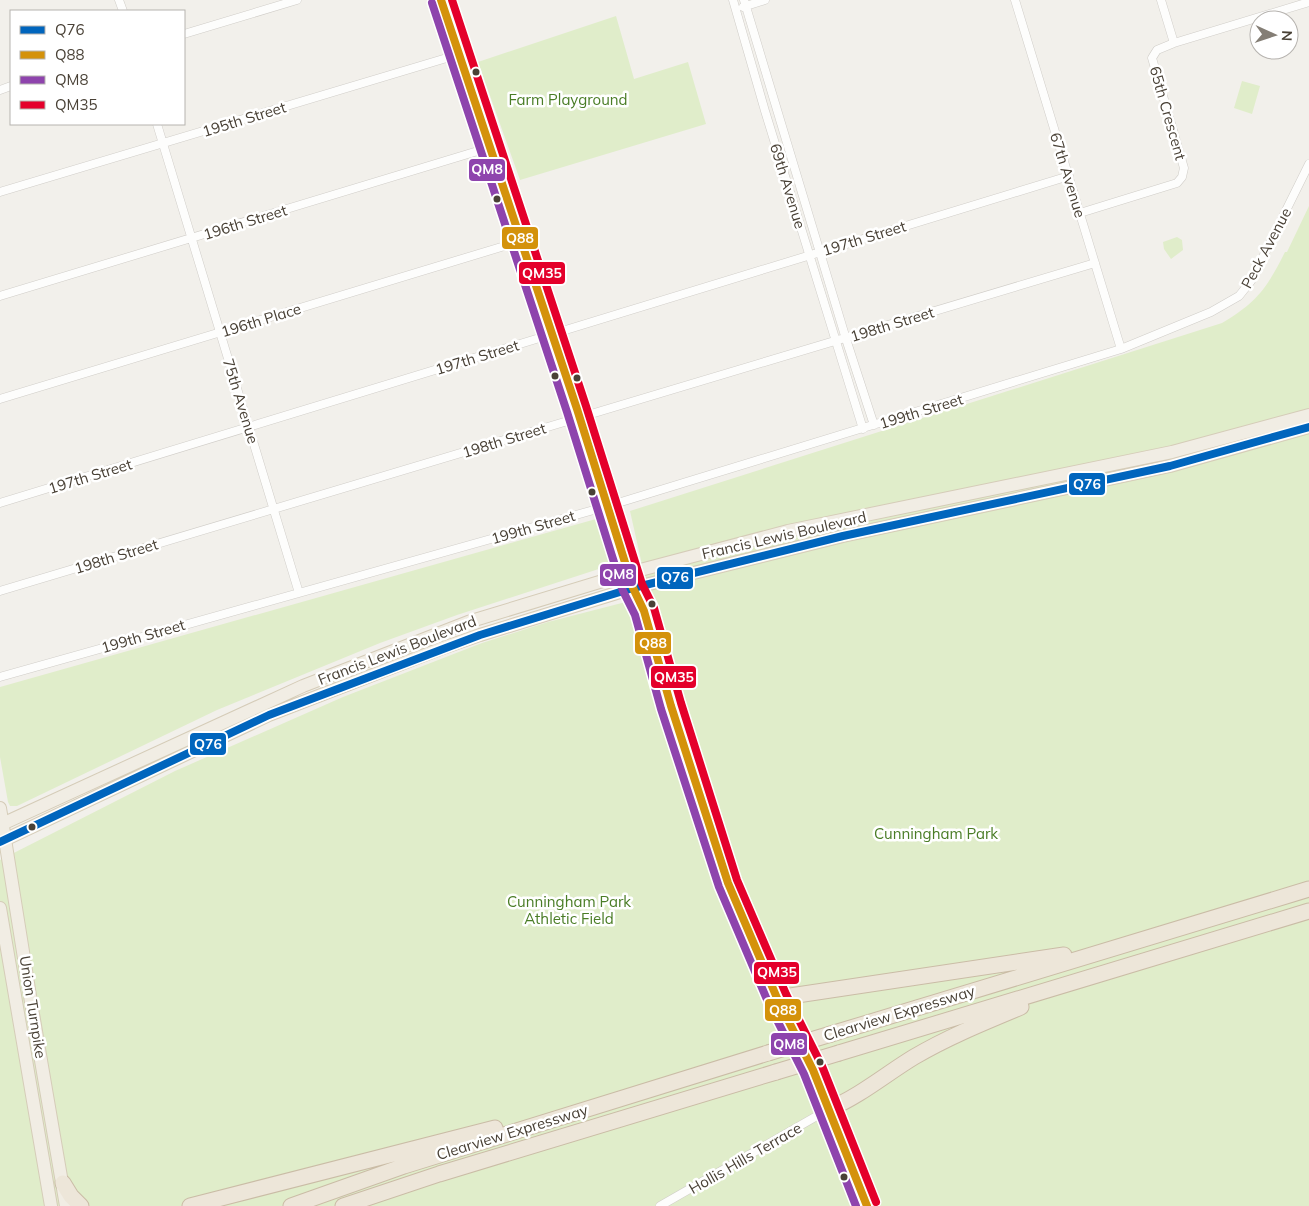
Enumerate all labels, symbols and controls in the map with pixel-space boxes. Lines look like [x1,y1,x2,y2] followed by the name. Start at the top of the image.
[10,10,185,125] legend
[1249,10,1299,60] north arrow
[55,20,85,39] text: Q76
[1278,30,1296,41] text: N
[55,45,85,64] text: Q88
[1146,64,1190,162] street label: 65th Crescent
[471,67,481,77] unlabelled marker
[55,70,88,89] text: QM8
[508,90,628,109] park label: Farm Playground
[55,95,97,114] text: QM35
[200,97,288,141] street label: 195th Street
[1046,130,1090,220] street label: 67th Avenue
[766,141,810,231] street label: 69th Avenue
[468,158,506,182] line badge: QM8
[471,160,503,178] text: QM8
[492,194,502,204] unlabelled marker
[201,200,289,244] street label: 196th Street
[1237,204,1295,292] street label: Peck Avenue
[820,216,908,260] street label: 197th Street
[501,226,539,250] line badge: Q88
[506,229,534,247] text: Q88
[518,261,566,285] line badge: QM35
[522,264,562,282] text: QM35
[219,299,303,341] street label: 196th Place
[848,302,936,346] street label: 198th Street
[433,335,521,379] street label: 197th Street
[219,356,263,446] street label: 75th Avenue
[550,371,560,381] unlabelled marker
[572,373,582,383] unlabelled marker
[877,389,965,433] street label: 199th Street
[460,418,548,462] street label: 198th Street
[46,454,134,498] street label: 197th Street
[1068,472,1106,496] line badge: Q76
[1073,475,1101,493] text: Q76
[587,487,597,497] unlabelled marker
[489,506,577,548] street label: 199th Street
[700,507,868,563] street label: Francis Lewis Boulevard
[72,534,160,578] street label: 198th Street
[599,563,637,587] line badge: QM8
[602,565,634,583] text: QM8
[656,566,694,590] line badge: Q76
[661,568,689,586] text: Q76
[647,599,657,609] unlabelled marker
[315,611,479,689] street label: Francis Lewis Boulevard
[99,615,187,657] street label: 199th Street
[634,631,672,655] line badge: Q88
[639,634,667,652] text: Q88
[650,665,697,689] line badge: QM35
[654,668,694,686] text: QM35
[189,732,227,756] line badge: Q76
[194,735,222,753] text: Q76
[27,822,37,832] unlabelled marker
[874,824,998,843] park label: Cunningham Park
[507,892,631,928] park label: Cunningham Park Athletic Field
[16,954,50,1060] street label: Union Turnpike
[753,961,800,985] line badge: QM35
[757,963,797,981] text: QM35
[821,981,977,1045] street label: Clearview Expressway
[764,998,802,1022] line badge: Q88
[769,1001,797,1019] text: Q88
[770,1032,808,1056] line badge: QM8
[773,1035,805,1053] text: QM8
[815,1057,825,1067] unlabelled marker
[434,1100,590,1164] street label: Clearview Expressway
[685,1118,805,1198] street label: Hollis Hills Terrace
[839,1172,849,1182] unlabelled marker

